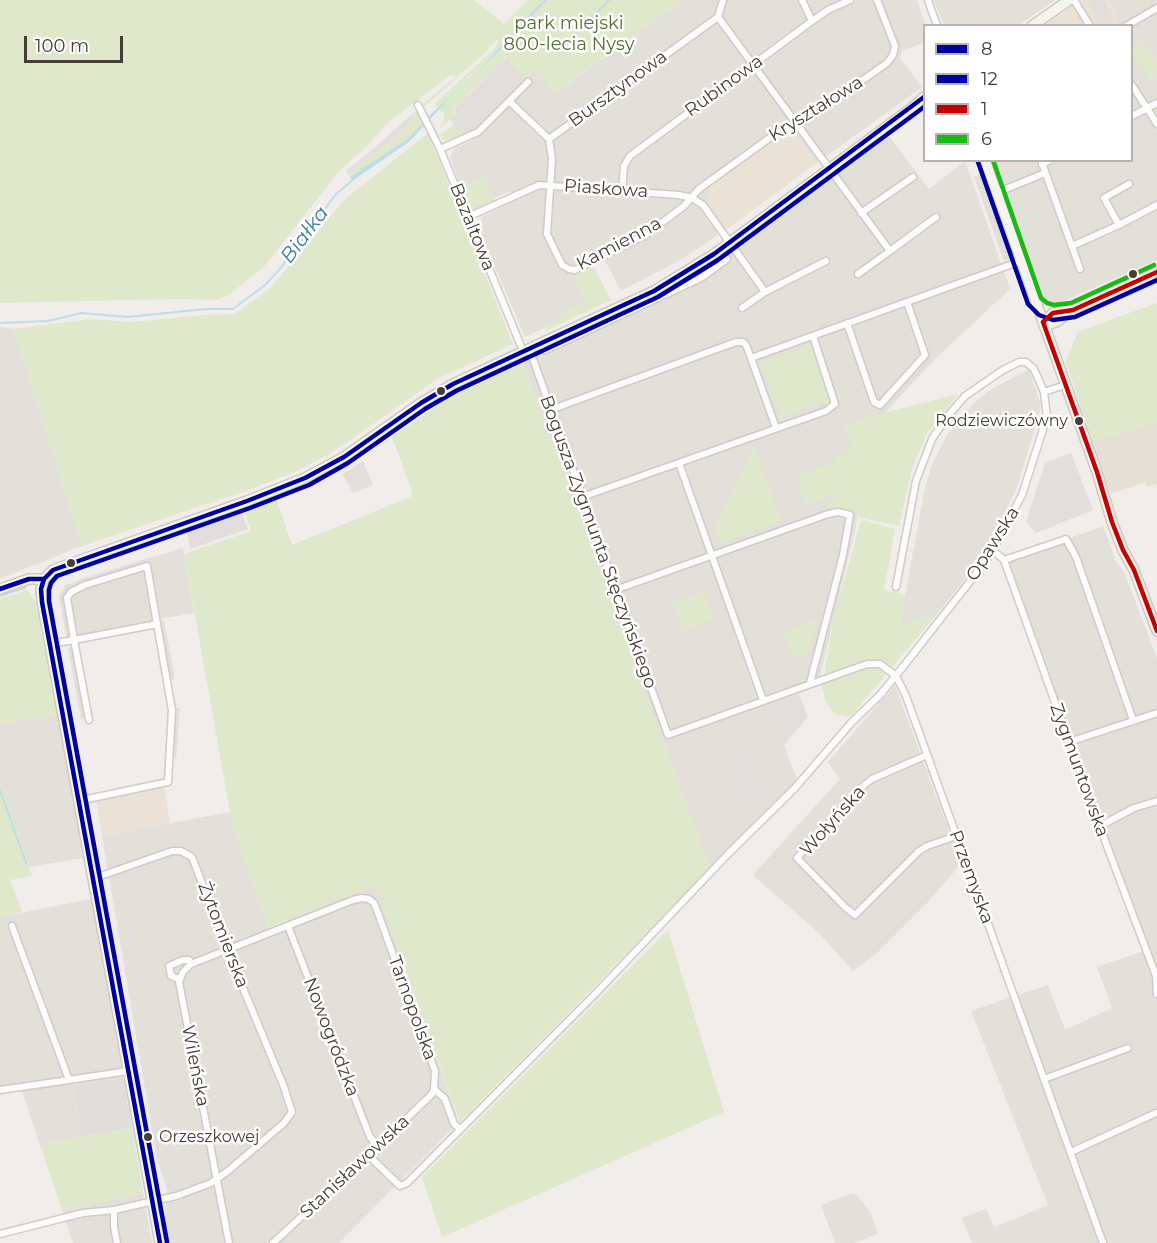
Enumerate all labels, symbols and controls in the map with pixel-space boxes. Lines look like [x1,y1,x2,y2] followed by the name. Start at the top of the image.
[503,13,635,56] park label: park miejski 800-lecia Nysy
[27,24,126,62] scale bar
[923,24,1133,162] legend
[35,35,89,57] text: 100 m
[981,38,992,60] text: 8
[565,46,671,132] street label: Bursztynowa
[681,50,767,122] street label: Rubinowa
[981,68,998,90] text: 12
[765,71,867,147] street label: Kryształowa
[981,98,988,120] text: 1
[981,128,992,150] text: 6
[563,175,649,203] street label: Piaskowa
[445,180,499,274] street label: Bazaltowa
[276,202,334,268] water label: Białka
[573,213,665,275] street label: Kamienna
[1127,268,1139,280] unlabelled marker
[435,385,447,397] unlabelled marker
[535,392,661,692] street label: Bogusza Zygmunta Stęczyńskiego
[935,411,1068,431] place label: Rodziewiczówny
[1073,415,1085,427] marker: Rodziewiczówny
[962,503,1024,585] street label: Opawska
[65,557,77,569] unlabelled marker
[1045,700,1113,840] street label: Zygmuntowska
[796,781,870,861] street label: Wołyńska
[944,827,998,927] street label: Przemyska
[193,879,253,991] street label: Żytomierska
[383,953,441,1063] street label: Tarnopolska
[298,974,364,1100] street label: Nowogródzka
[177,1023,213,1109] street label: Wileńska
[296,1111,414,1223] street label: Stanisławowska
[159,1127,259,1147] place label: Orzeszkowej
[142,1131,154,1143] marker: Orzeszkowej

